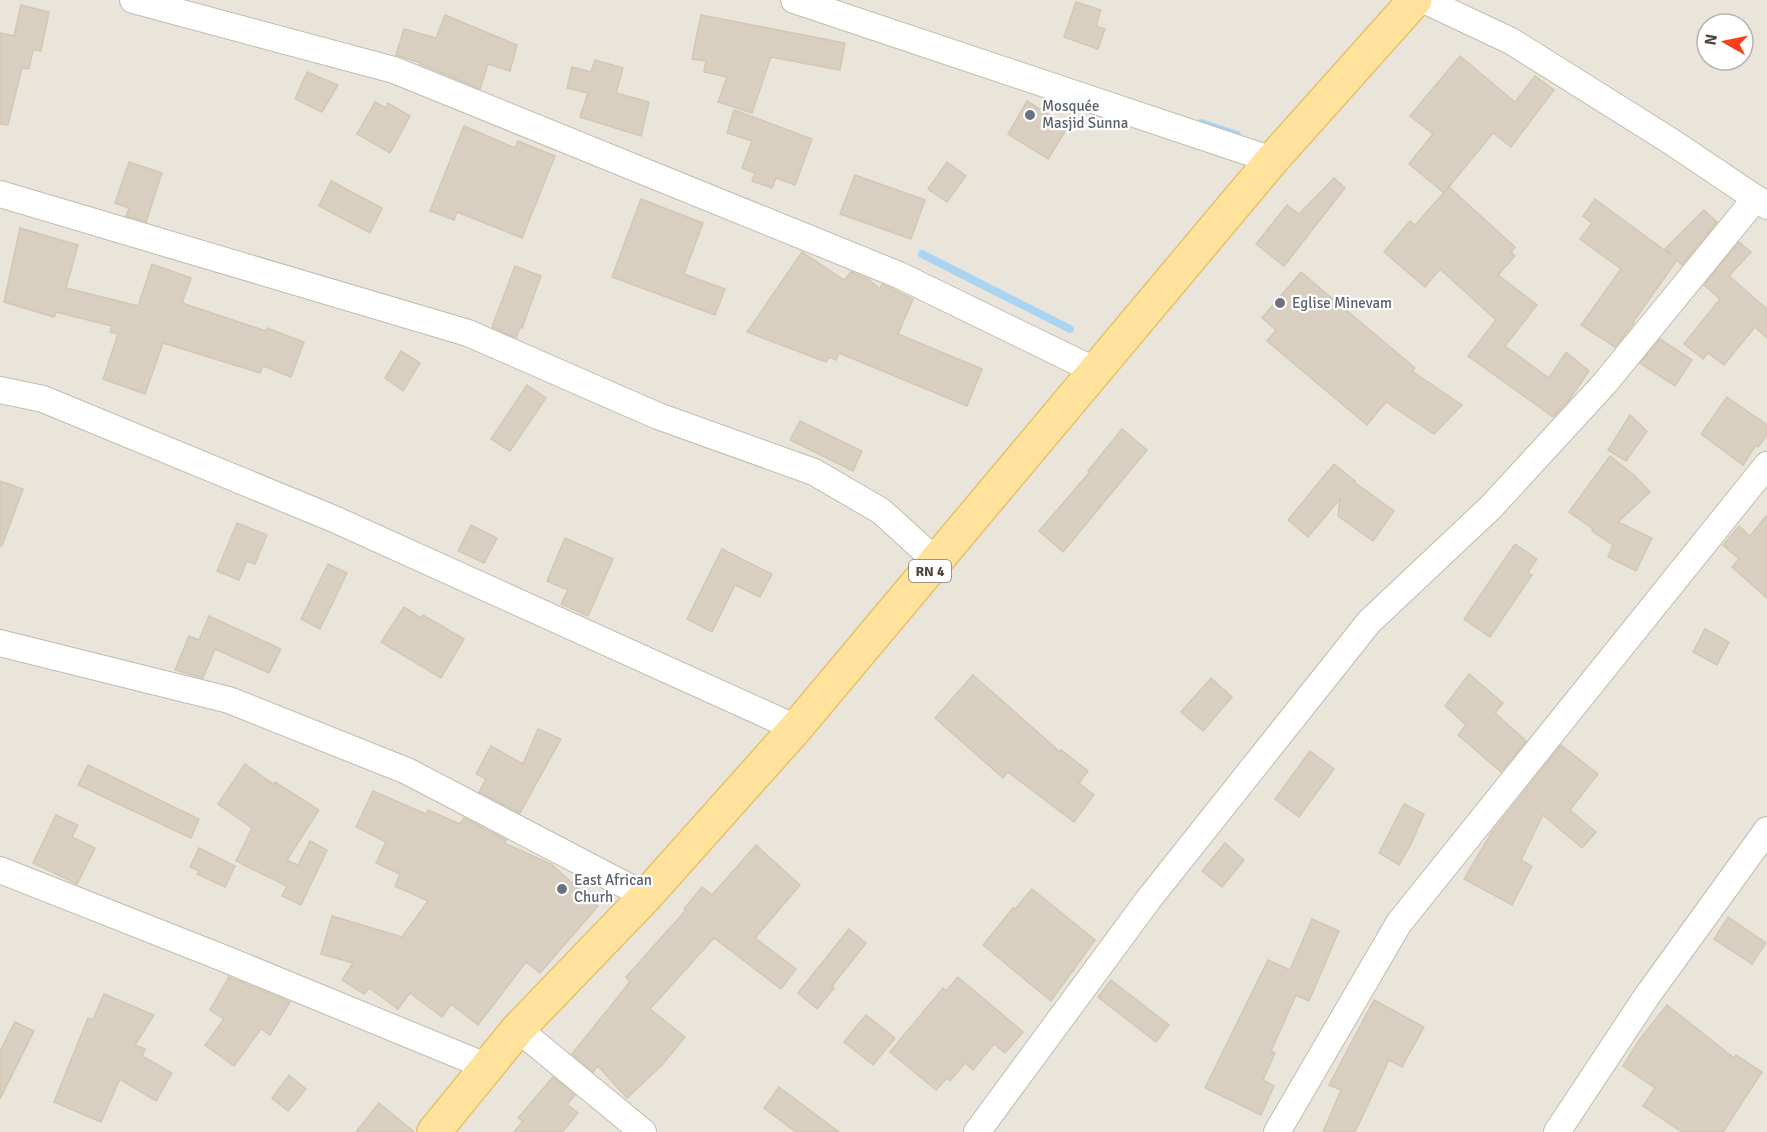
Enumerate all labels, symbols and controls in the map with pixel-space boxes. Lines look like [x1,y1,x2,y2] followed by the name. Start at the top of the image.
[1695,12,1755,72] north arrow
[1700,33,1722,47] text: N
[1042,97,1128,132] place label: Mosquée Masjid Sunna
[1023,108,1037,122] marker: Mosquée Masjid Sunna
[1292,294,1392,312] place label: Eglise Minevam
[1273,296,1287,310] marker: Eglise Minevam
[909,560,951,582] road number: RN 4
[574,871,652,906] place label: East African Churh
[555,882,569,896] marker: East African Churh

